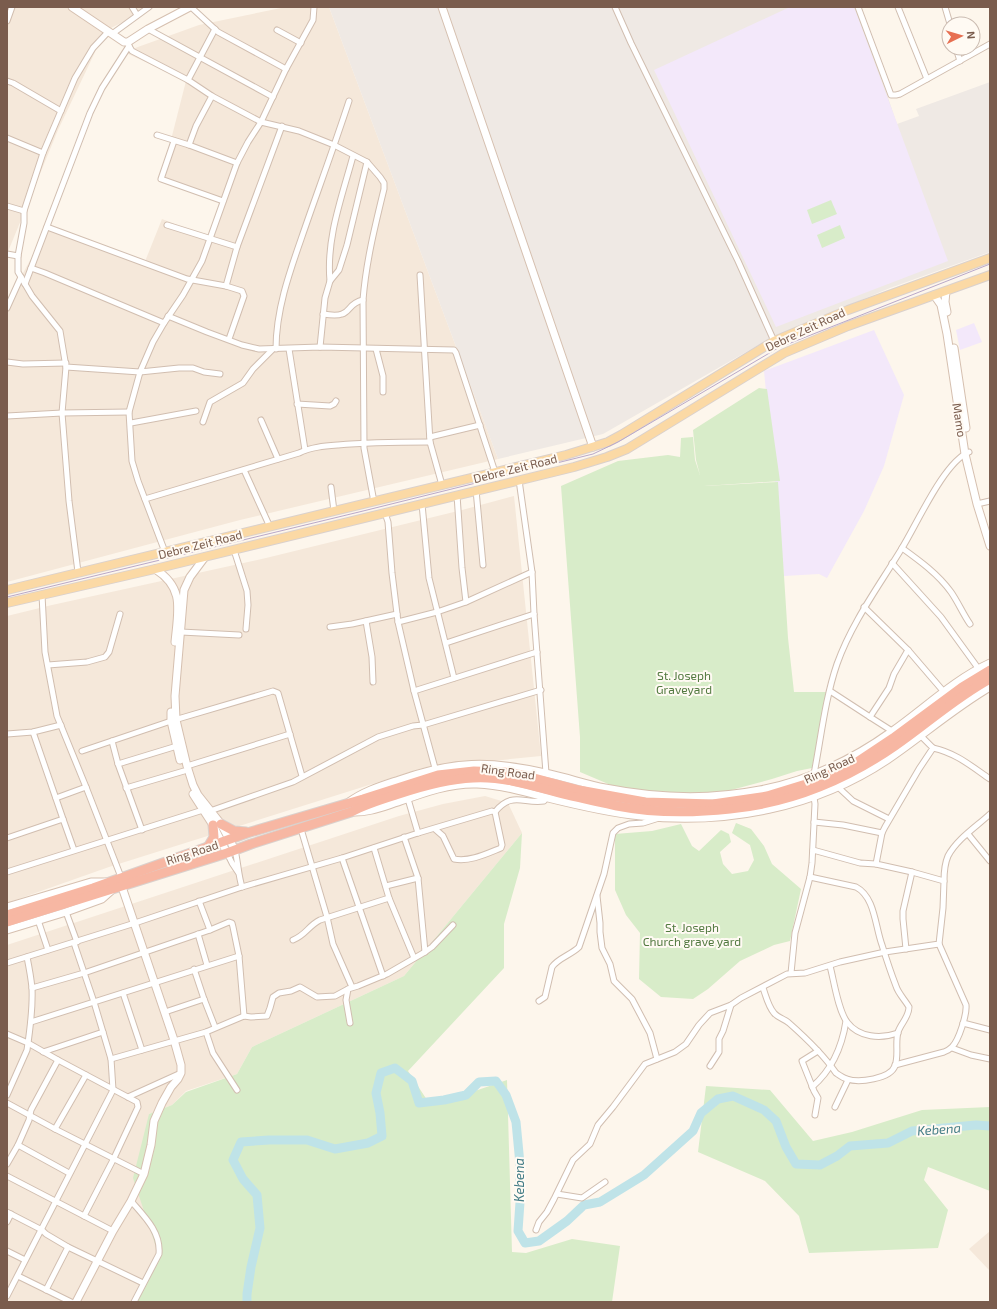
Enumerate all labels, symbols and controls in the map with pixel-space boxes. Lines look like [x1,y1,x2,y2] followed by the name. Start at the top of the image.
[941,16,981,56] north arrow
[965,31,978,40] text: N
[763,304,847,354] street label: Debre Zeit Road
[950,402,970,438] street label: Mamo
[472,451,558,485] street label: Debre Zeit Road
[157,527,243,561] street label: Debre Zeit Road
[656,668,712,696] park label: St. Joseph Graveyard
[801,750,857,786] street label: Ring Road
[480,760,536,782] street label: Ring Road
[164,837,220,867] street label: Ring Road
[643,920,741,948] park label: St. Joseph Church grave yard
[917,1119,961,1139] water label: Kebena
[511,1158,527,1202] water label: Kebena

